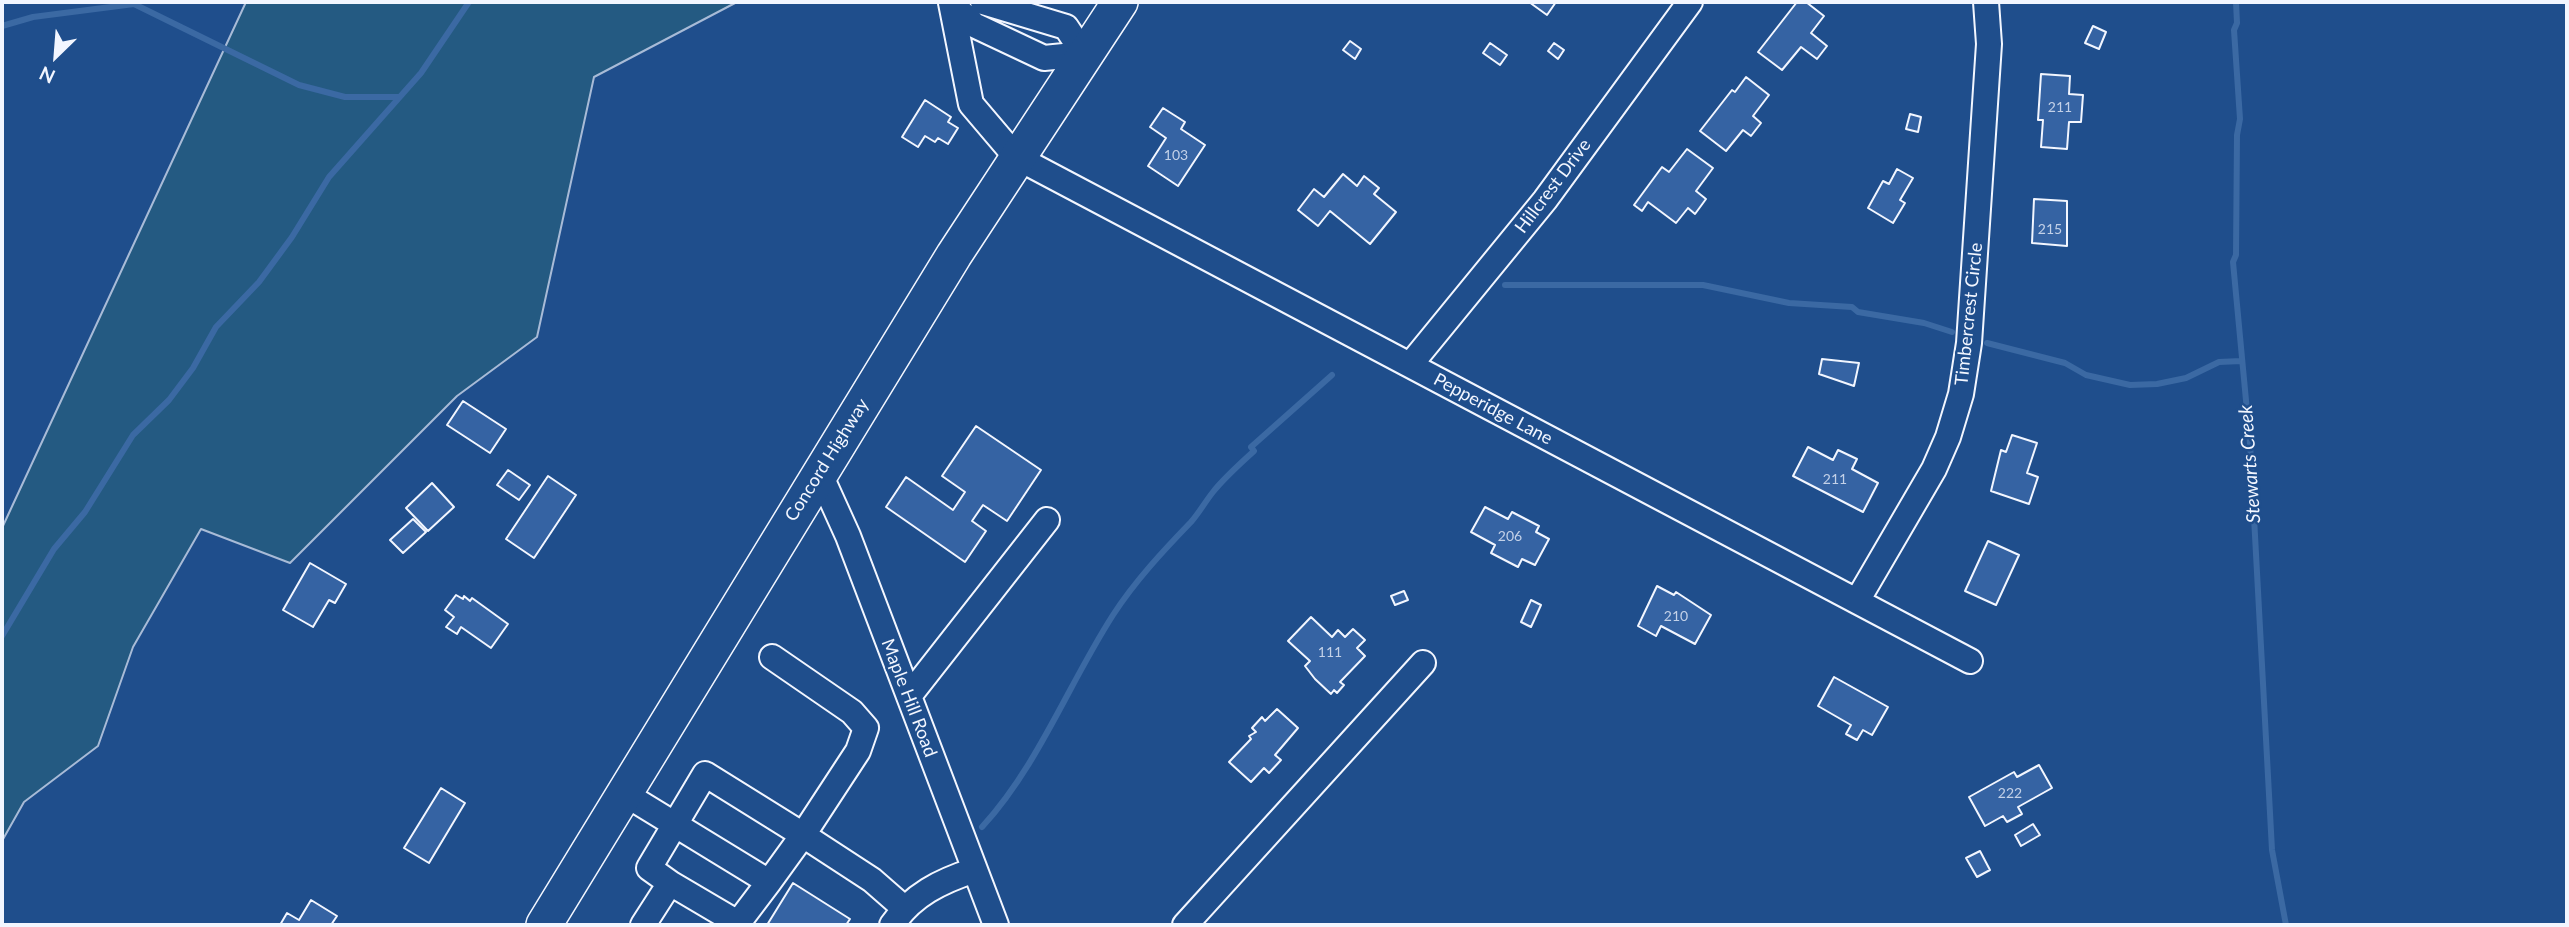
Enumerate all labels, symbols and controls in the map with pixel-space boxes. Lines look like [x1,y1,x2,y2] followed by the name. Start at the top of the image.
[21,21,91,91] north arrow
[35,62,58,89] text: N
[2048,99,2072,115] house number: 211
[1511,135,1595,237] street label: Hillcrest Drive
[1164,147,1188,163] house number: 103
[2038,221,2062,237] house number: 215
[1951,242,1987,386] street label: Timbercrest Circle
[1430,369,1556,449] street label: Pepperidge Lane
[780,395,874,525] street label: Concord Highway
[2234,404,2266,524] water label: Stewarts Creek
[1823,471,1847,487] house number: 211
[1498,528,1522,544] house number: 206
[1664,608,1688,624] house number: 210
[877,636,941,760] street label: Maple Hill Road
[1318,644,1342,660] house number: 111
[1998,785,2022,801] house number: 222

